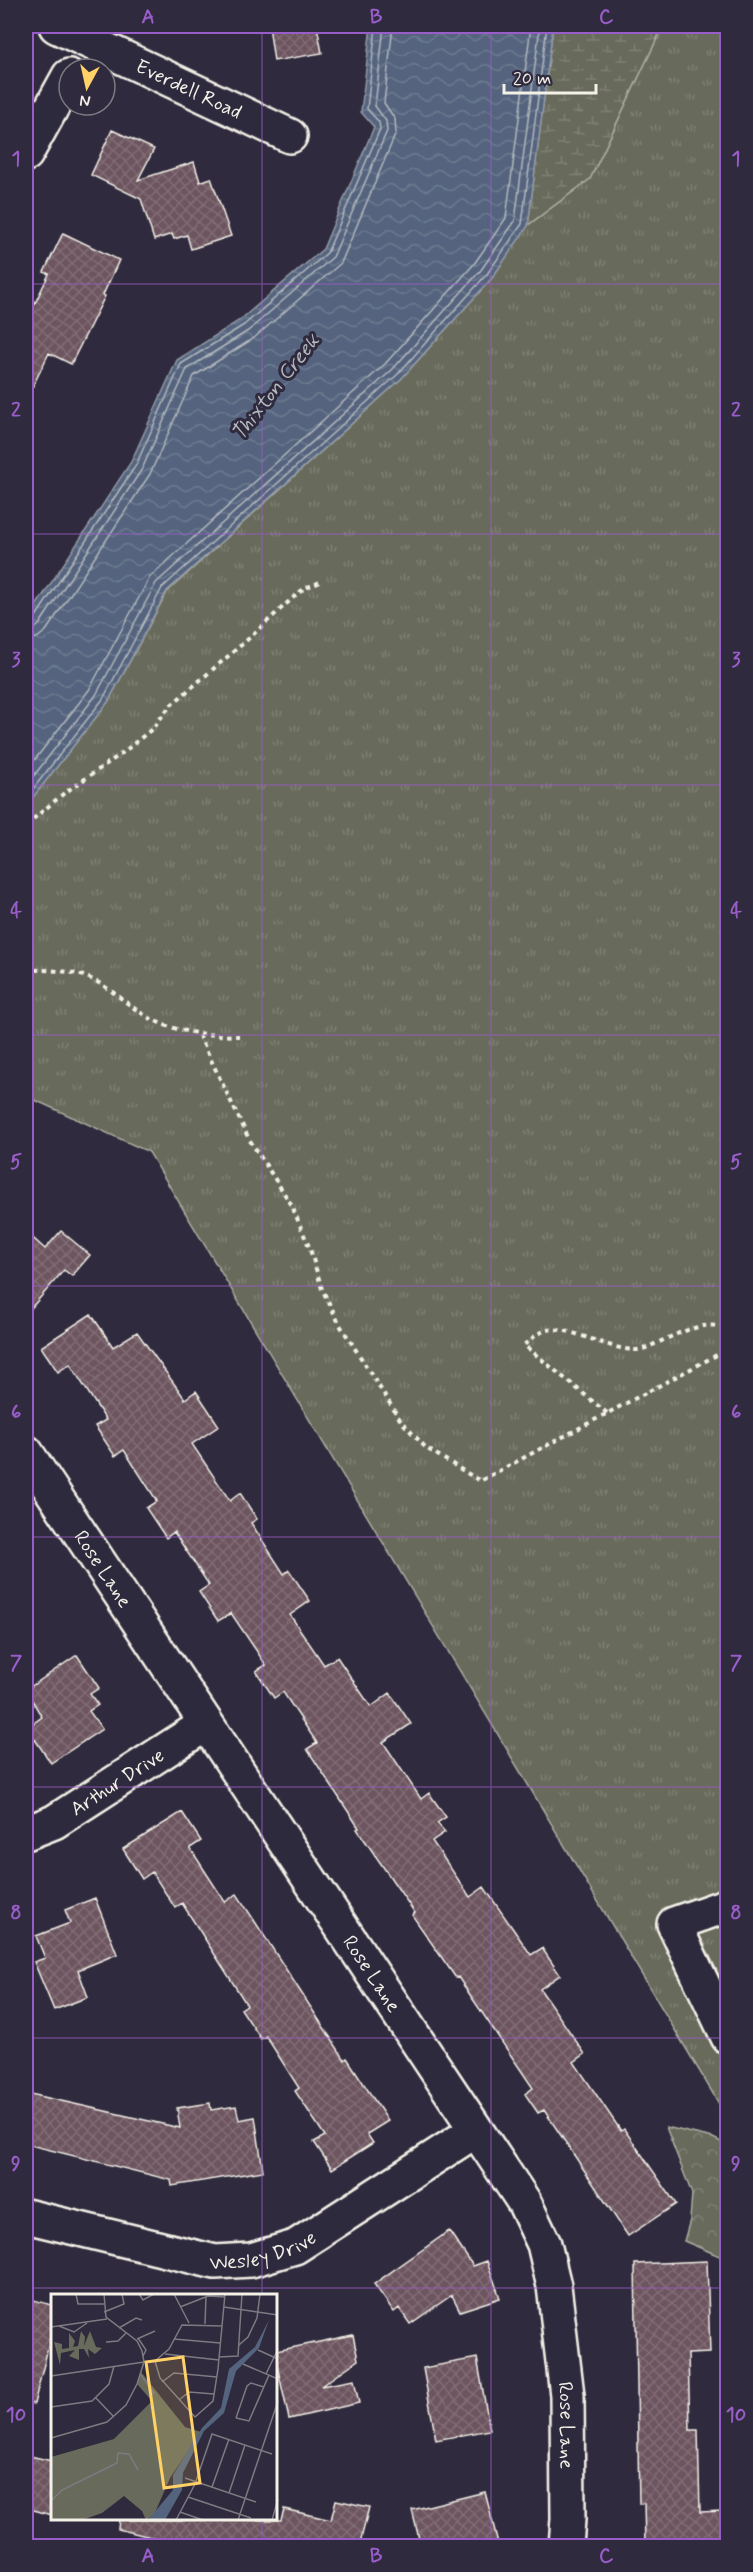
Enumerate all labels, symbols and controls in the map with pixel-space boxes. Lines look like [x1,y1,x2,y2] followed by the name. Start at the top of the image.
[141,4,155,31] text: A
[370,4,383,31] text: B
[599,4,614,31] text: C
[131,53,246,126] street label: Everdell Road
[57,57,117,117] north arrow
[504,57,596,95] scale bar
[513,67,551,91] text: 20 m
[78,89,92,112] text: N
[12,146,20,173] text: 1
[732,146,740,173] text: 1
[225,328,327,447] water label: Thixton Creek
[11,397,21,424] text: 2
[731,397,741,424] text: 2
[11,647,21,674] text: 3
[731,647,741,674] text: 3
[10,898,22,925] text: 4
[730,898,742,925] text: 4
[10,1149,22,1176] text: 5
[730,1149,742,1176] text: 5
[11,1399,21,1426] text: 6
[731,1399,741,1426] text: 6
[67,1526,138,1613] street label: Rose Lane
[10,1650,22,1677] text: 7
[730,1650,742,1677] text: 7
[66,1742,170,1823] street label: Arthur Drive
[10,1900,22,1927] text: 8
[730,1900,742,1927] text: 8
[336,1930,407,2018] street label: Rose Lane
[11,2151,21,2178] text: 9
[731,2151,741,2178] text: 9
[209,2225,322,2277] street label: Wesley Drive
[51,2294,278,2521] inset map
[551,2380,580,2469] street label: Rose Lane
[6,2402,26,2429] text: 10
[726,2402,746,2429] text: 10
[141,2543,155,2570] text: A
[370,2543,383,2570] text: B
[599,2543,614,2570] text: C

